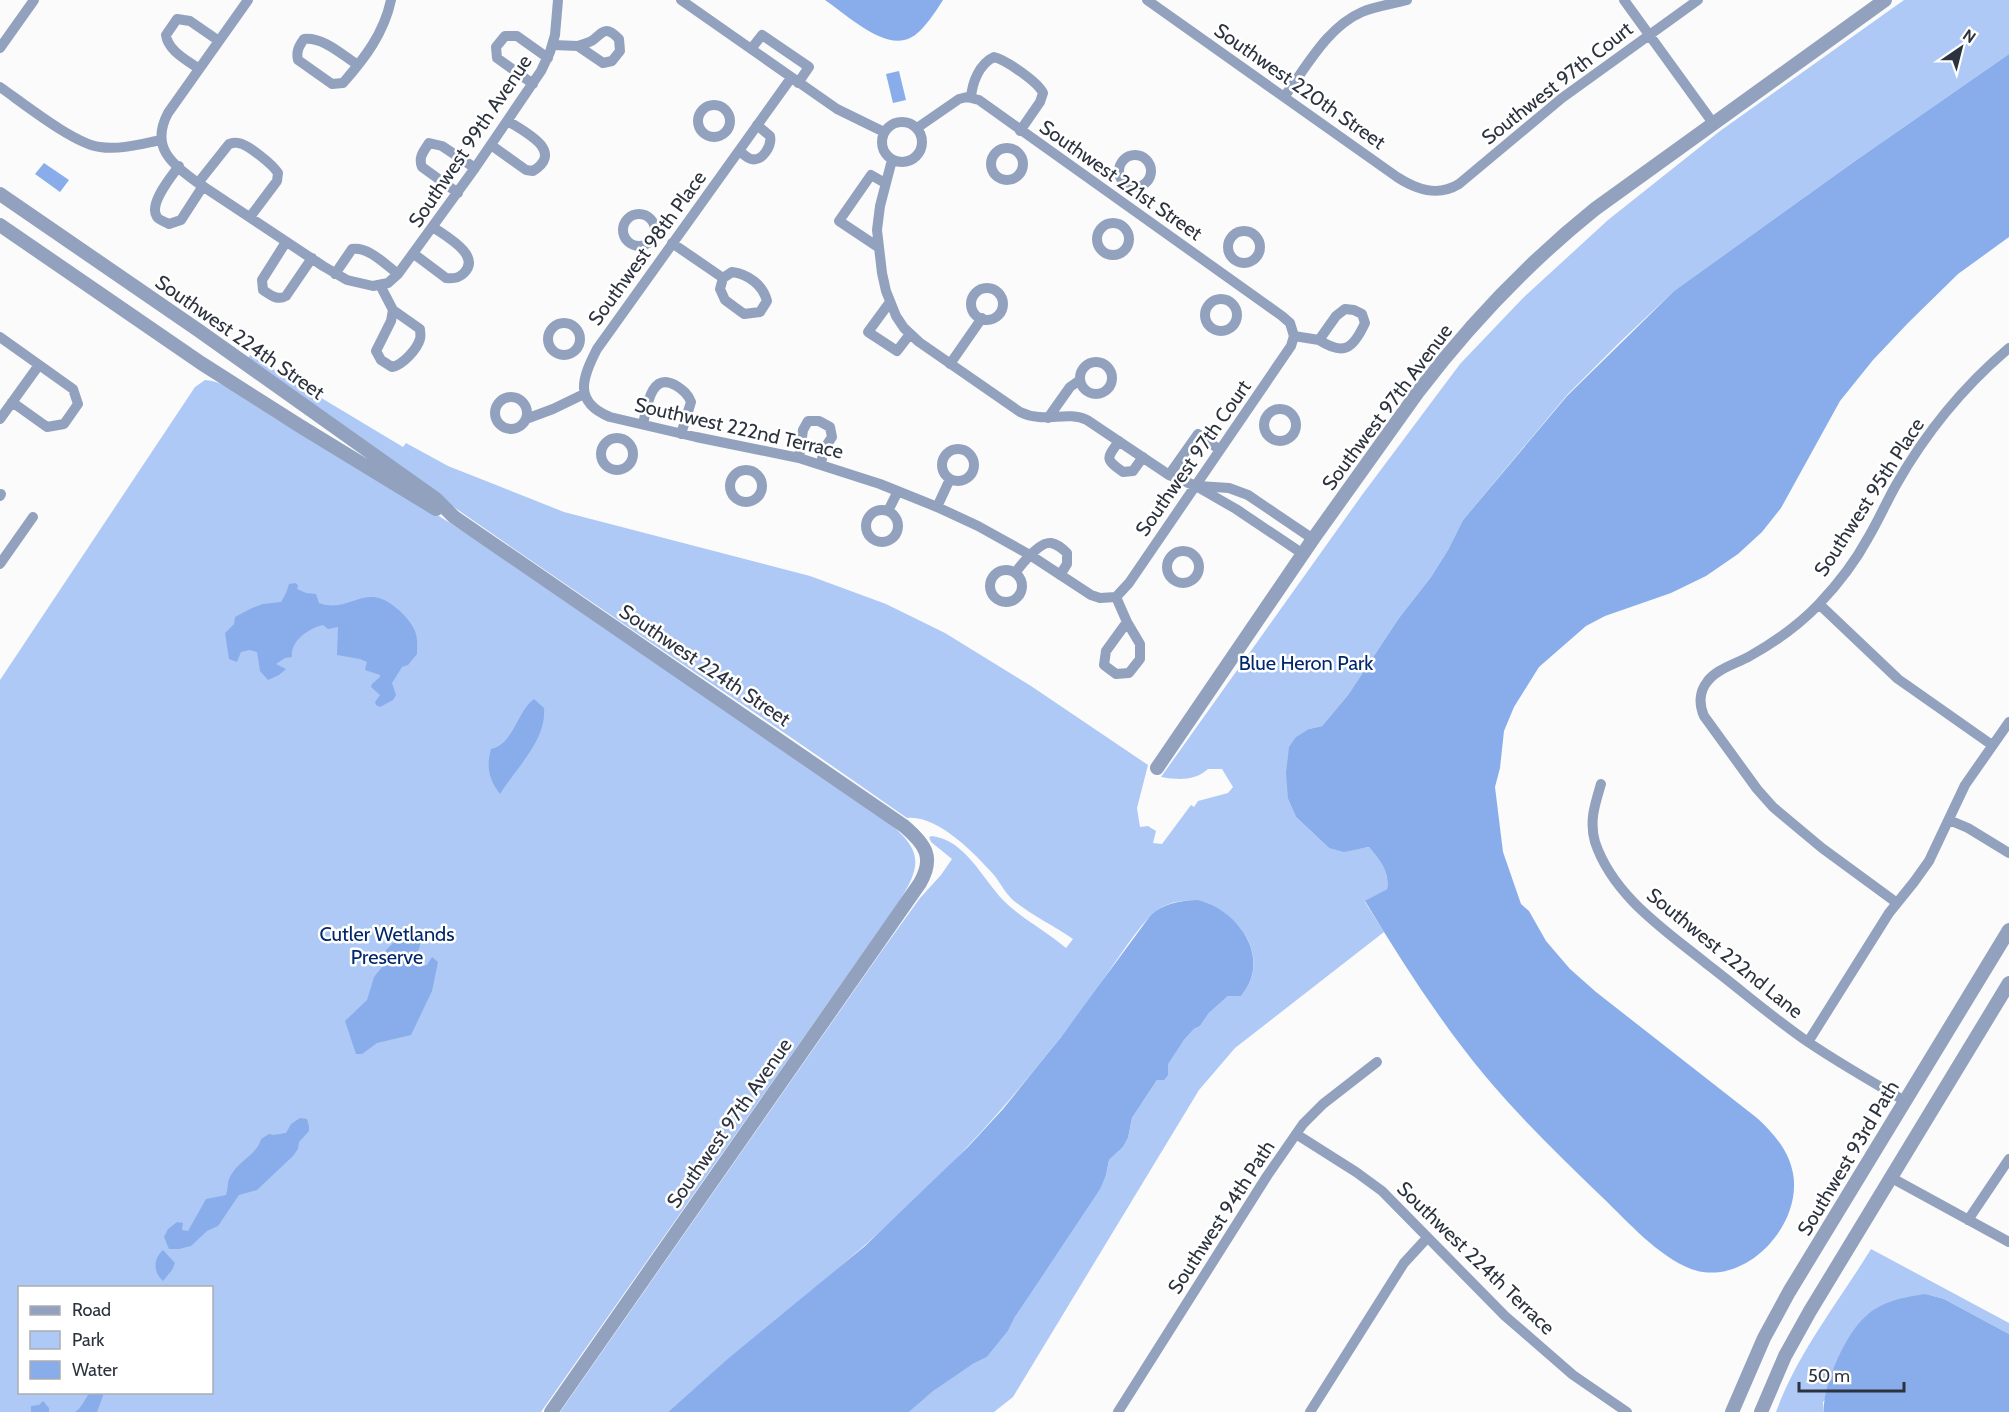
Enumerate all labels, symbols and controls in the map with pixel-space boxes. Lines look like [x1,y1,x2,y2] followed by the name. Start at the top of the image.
[1477,16,1637,149] street label: Southwest 97th Court
[1210,18,1390,154] street label: Southwest 220th Street
[1931,18,1991,78] north arrow
[1959,25,1979,47] text: N
[403,50,537,232] street label: Southwest 99th Avenue
[1035,115,1207,245] street label: Southwest 221st Street
[583,166,711,330] street label: Southwest 98th Place
[151,270,329,405] street label: Southwest 224th Street
[1317,319,1457,495] street label: Southwest 97th Avenue
[1130,375,1256,541] street label: Southwest 97th Court
[632,392,846,464] street label: Southwest 222nd Terrace
[1809,413,1929,581] street label: Southwest 95th Place
[615,599,795,731] street label: Southwest 224th Street
[1239,651,1373,675] park label: Blue Heron Park
[1642,883,1808,1023] street label: Southwest 222nd Lane
[320,922,454,969] park label: Cutler Wetlands Preserve
[661,1034,797,1212] street label: Southwest 97th Avenue
[1792,1076,1904,1240] street label: Southwest 93rd Path
[1162,1136,1280,1298] street label: Southwest 94th Path
[1392,1176,1560,1340] street label: Southwest 224th Terrace
[18,1286,213,1394] legend
[72,1299,111,1321] text: Road
[72,1329,105,1351] text: Park
[1799,1355,1904,1393] scale bar
[72,1359,118,1381] text: Water
[1808,1365,1850,1387] text: 50 m

